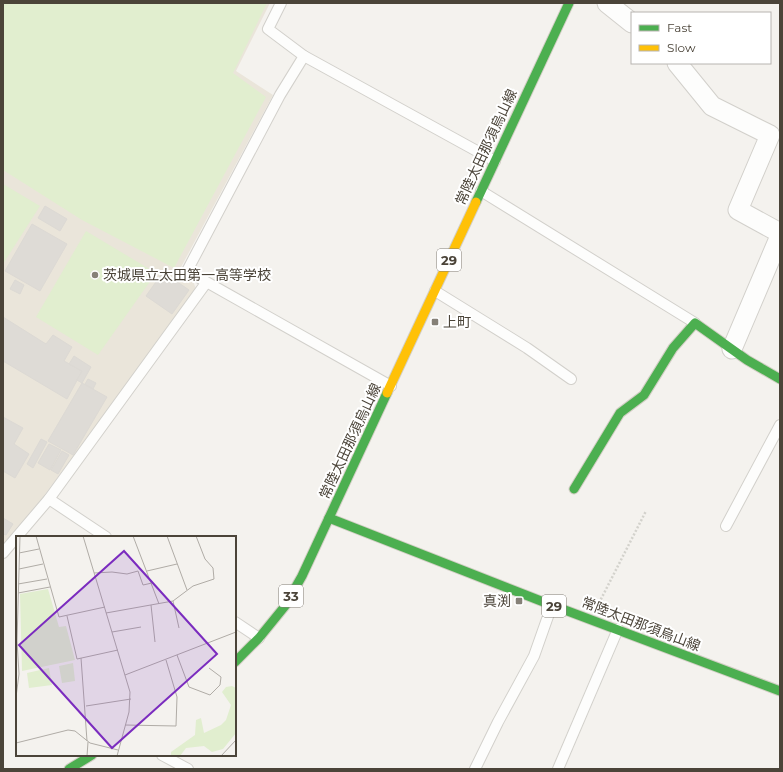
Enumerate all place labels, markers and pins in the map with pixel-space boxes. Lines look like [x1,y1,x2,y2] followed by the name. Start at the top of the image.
[103,266,271,284] place label: 茨城県立太田第一高等学校
[90,270,100,280] marker: 茨城県立太田第一高等学校
[443,313,471,331] place label: 上町
[430,317,440,327] marker: 上町
[483,592,511,610] place label: 真渕
[514,596,524,606] marker: 真渕

